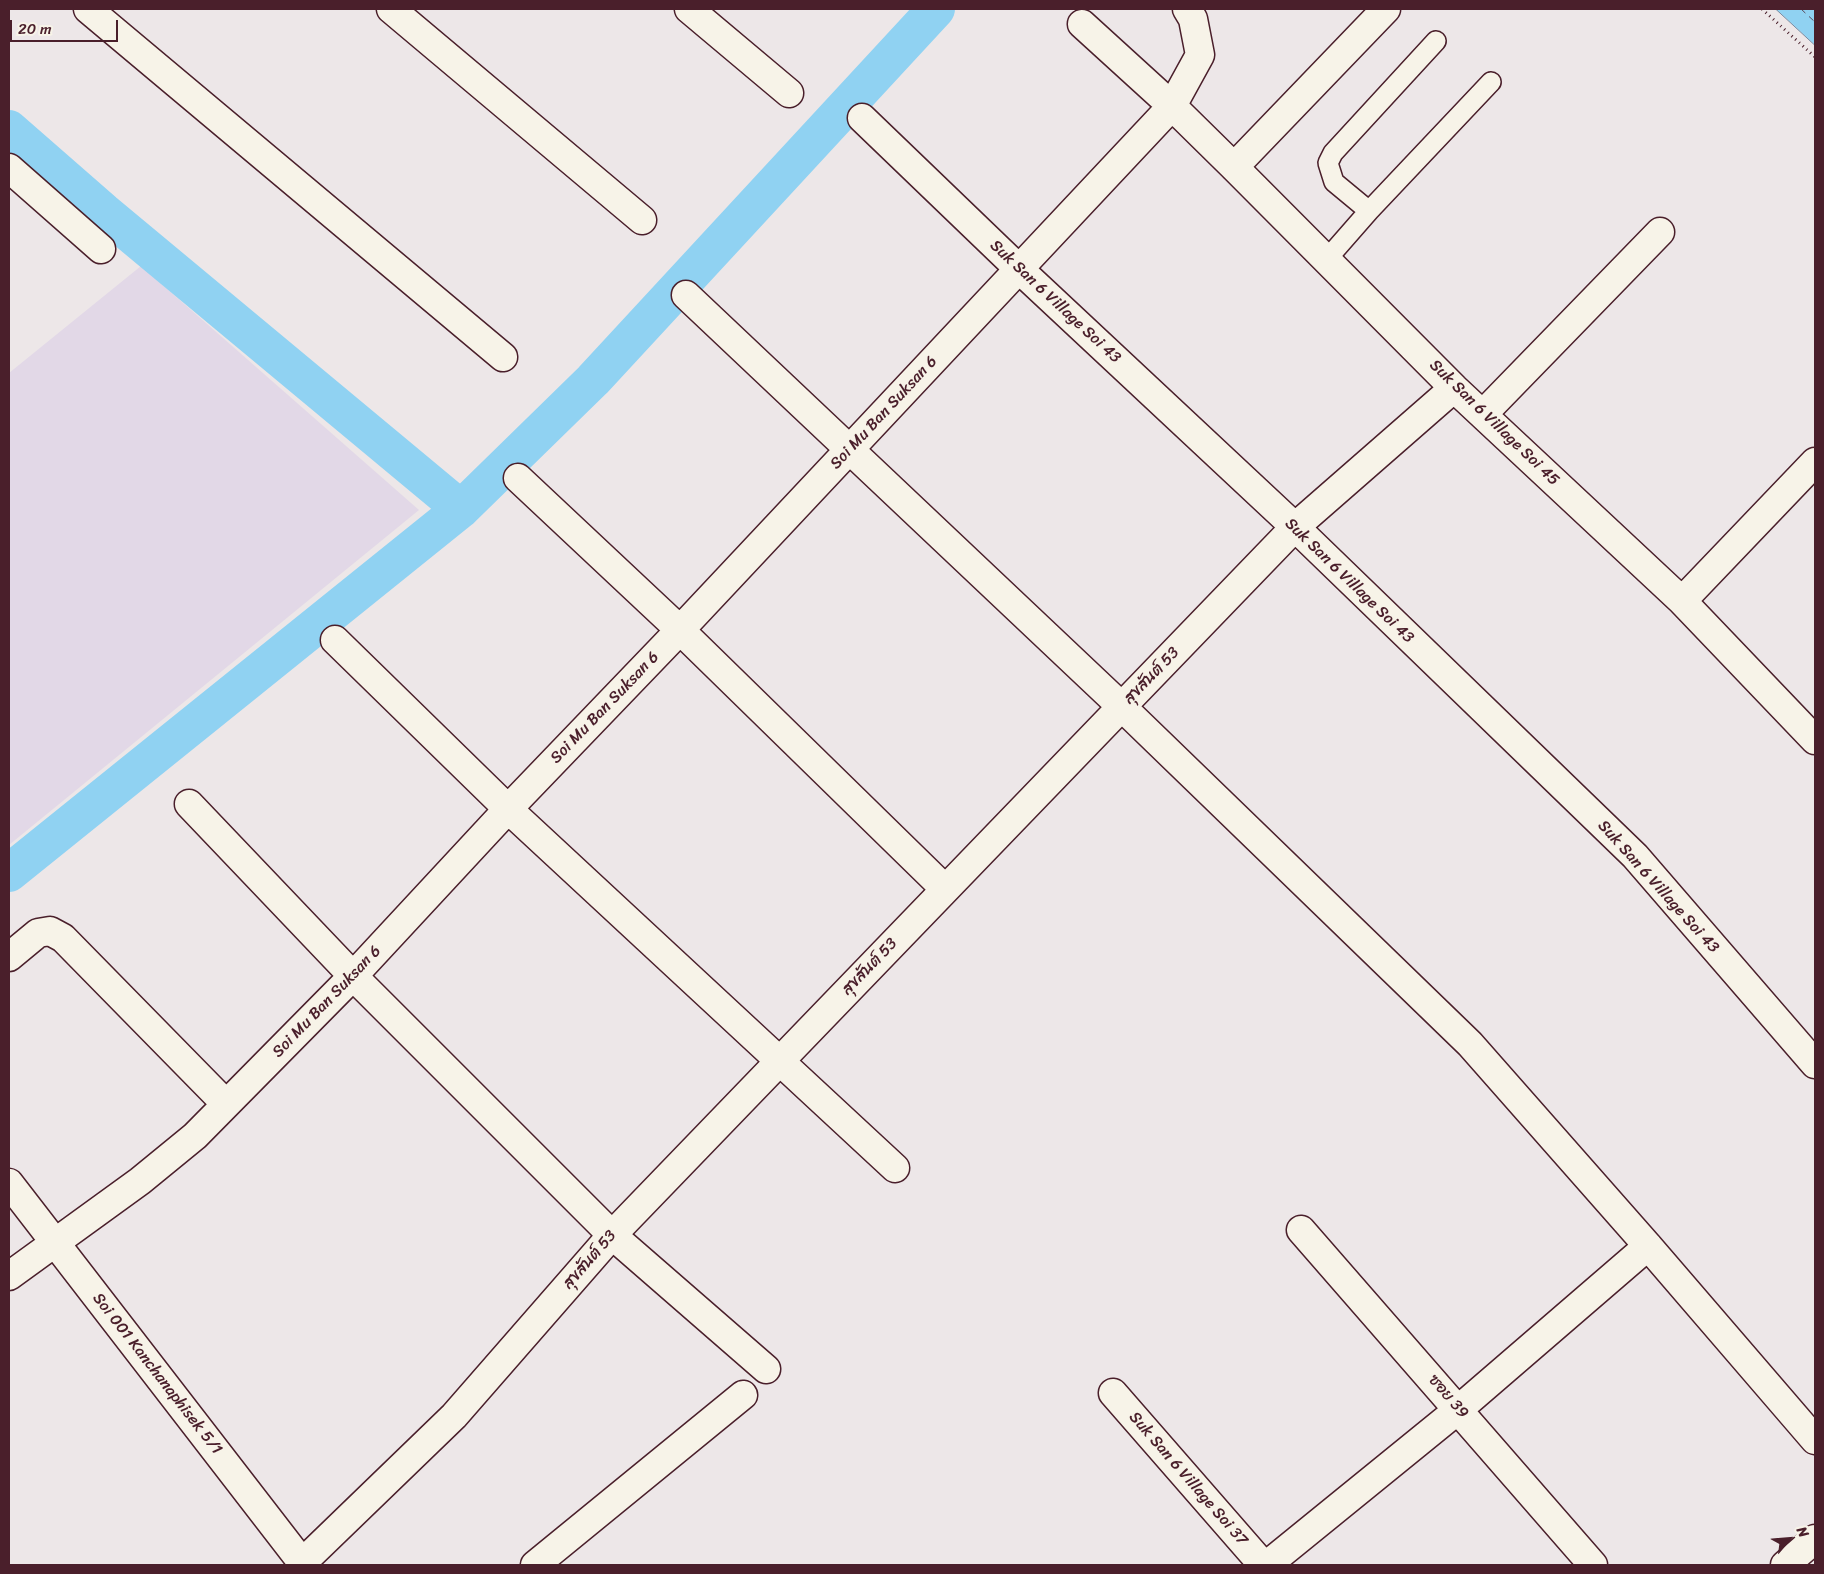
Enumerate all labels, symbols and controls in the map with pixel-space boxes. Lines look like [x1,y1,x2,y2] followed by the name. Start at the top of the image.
[12,10,120,42] scale bar
[18,16,52,42] text: 20 m
[986,236,1124,368] street label: Suk San 6 Village Soi 43
[827,352,941,474] street label: Soi Mu Ban Suksan 6
[1425,356,1563,490] street label: Suk San 6 Village Soi 45
[1280,514,1418,648] street label: Suk San 6 Village Soi 43
[1120,644,1184,708] street label: สุขสันต์ 53
[547,648,663,768] street label: Soi Mu Ban Suksan 6
[1593,817,1723,957] street label: Suk San 6 Village Soi 43
[838,935,902,999] street label: สุขสันต์ 53
[269,942,385,1062] street label: Soi Mu Ban Suksan 6
[559,1227,621,1293] street label: สุขสันต์ 53
[88,1289,226,1459] street label: Soi 001 Kanchanaphisek 5/1
[1424,1371,1472,1423] street label: ซอย 39
[1125,1408,1251,1550] street label: Suk San 6 Village Soi 37
[1764,1514,1814,1564] north arrow
[1789,1522,1816,1542] text: N

